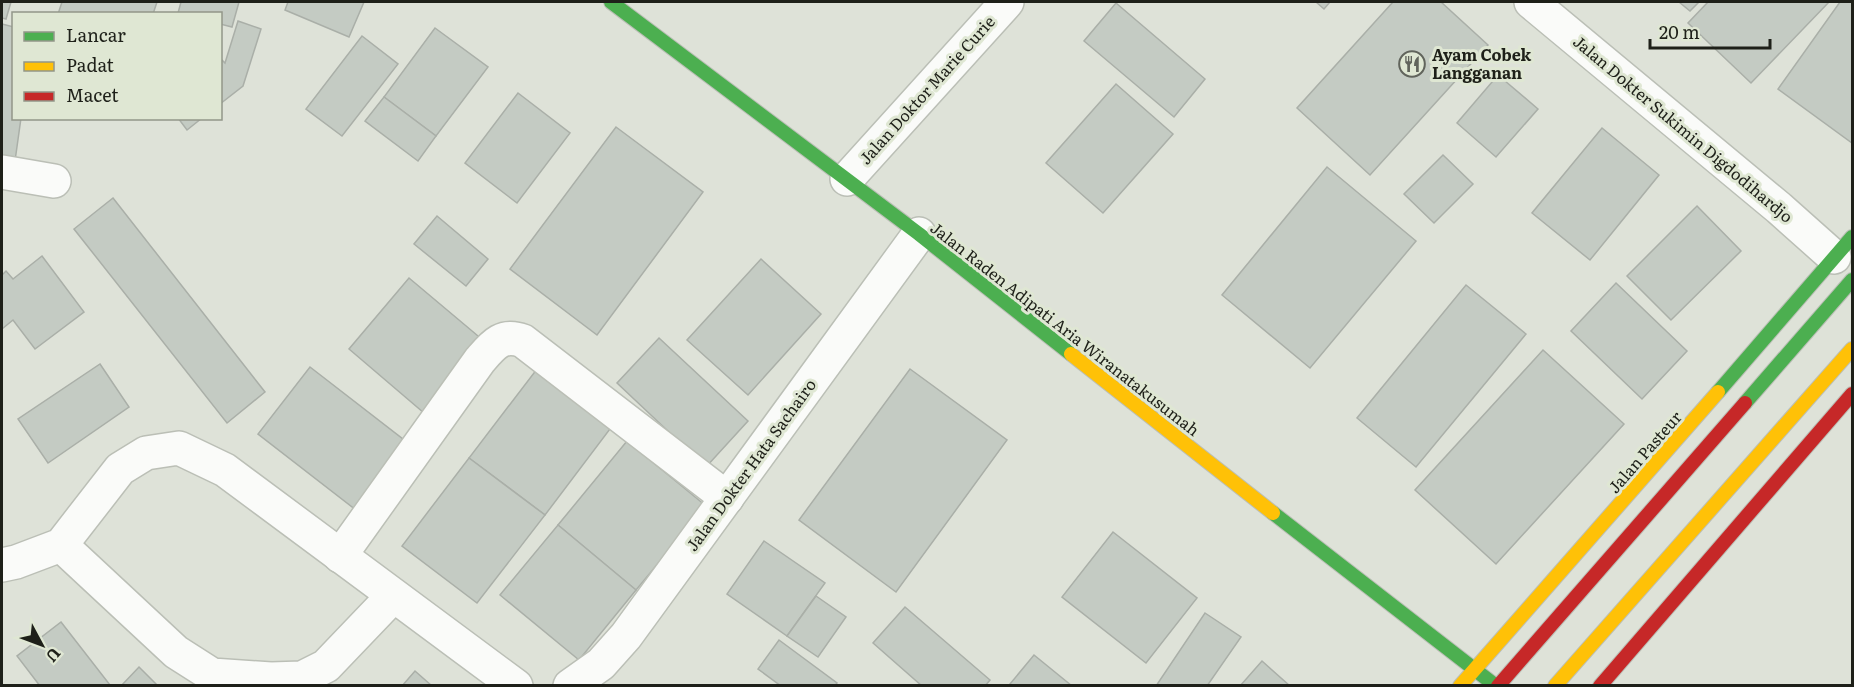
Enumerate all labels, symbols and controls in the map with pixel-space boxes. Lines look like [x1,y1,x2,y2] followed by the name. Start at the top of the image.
[853,10,1000,169] street label: Jalan Doktor Marie Curie
[12,12,222,120] legend
[1650,12,1770,50] scale bar
[1659,18,1700,45] text: 20 m
[66,21,126,48] text: Lancar
[1568,29,1799,228] street label: Jalan Dokter Sukimin Digdodihardjo
[1432,42,1532,84] place label: Ayam Cobek Langganan
[1397,49,1427,79] restaurant icon: Ayam Cobek Langganan
[66,51,115,78] text: Padat
[66,81,119,108] text: Macet
[926,215,1206,441] street label: Jalan Raden Adipati Aria Wiranatakusumah
[679,373,821,555] street label: Jalan Dokter Hata Sachairo
[1602,405,1687,498] street label: Jalan Pasteur
[12,615,72,675] north arrow
[41,643,67,668] text: U

